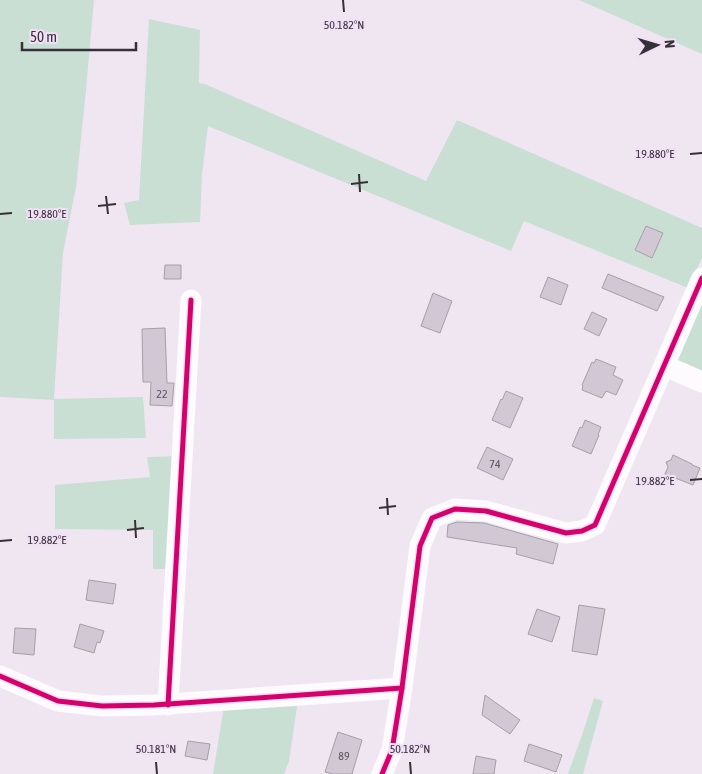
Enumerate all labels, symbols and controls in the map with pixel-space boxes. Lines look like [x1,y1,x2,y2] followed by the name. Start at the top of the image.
[324,18,364,32] text: 50.182°N
[22,20,136,52] scale bar
[632,20,682,70] north arrow
[30,28,57,45] text: 50 m
[662,39,678,49] text: N
[636,147,674,161] text: 19.880°E
[28,207,66,221] text: 19.880°E
[156,387,168,401] house number: 22
[489,457,501,471] house number: 74
[636,474,674,488] text: 19.882°E
[28,533,66,547] text: 19.882°E
[136,742,176,756] text: 50.181°N
[390,742,430,756] text: 50.182°N
[338,749,350,763] house number: 89

